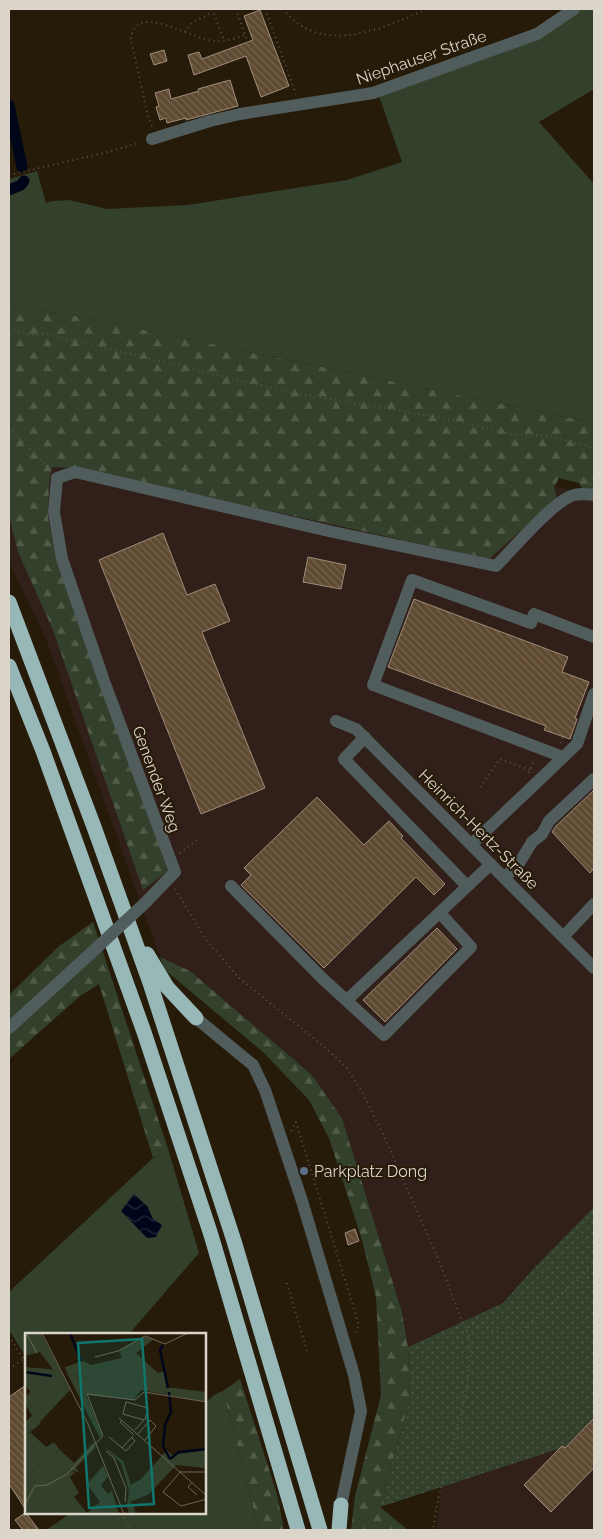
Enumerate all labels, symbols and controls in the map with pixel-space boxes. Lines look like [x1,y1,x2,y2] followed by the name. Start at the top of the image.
[354,26,489,89] street label: Niephauser Straße
[128,723,185,835] street label: Genender Weg
[415,765,543,893] street label: Heinrich-Hertz-Straße
[314,1162,427,1181] place label: Parkplatz Dong
[298,1165,310,1177] marker: Parkplatz Dong
[25,1333,206,1514] inset map

